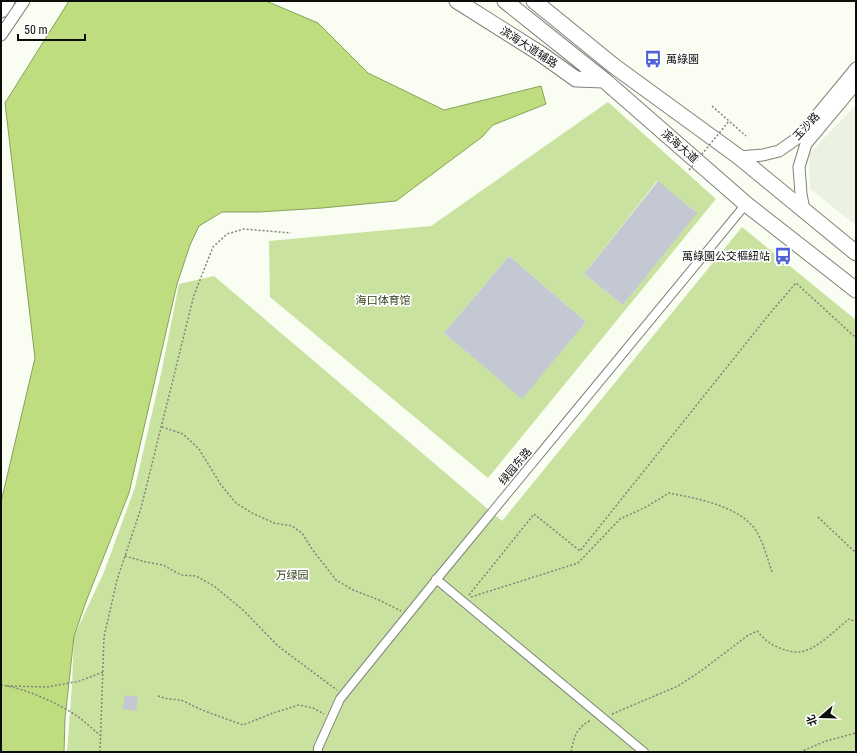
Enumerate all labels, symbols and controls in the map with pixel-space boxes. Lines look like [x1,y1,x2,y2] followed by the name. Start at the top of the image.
[18,16,85,42] scale bar
[24,23,48,37] text: 50 m
[498,24,560,71] street label: 滨海大道辅路
[643,49,663,69] bus stop icon: 萬綠園
[666,53,699,66] place label: 萬綠園
[790,110,822,143] street label: 玉沙路
[659,127,701,166] street label: 滨海大道
[773,246,793,266] bus stop icon: 萬綠園公交樞紐站
[682,250,770,263] place label: 萬綠園公交樞紐站
[356,294,411,307] park label: 海口体育馆
[496,445,535,487] street label: 绿园东路
[276,569,309,582] park label: 万绿园
[801,697,841,737] north arrow
[804,713,820,728] text: 北

